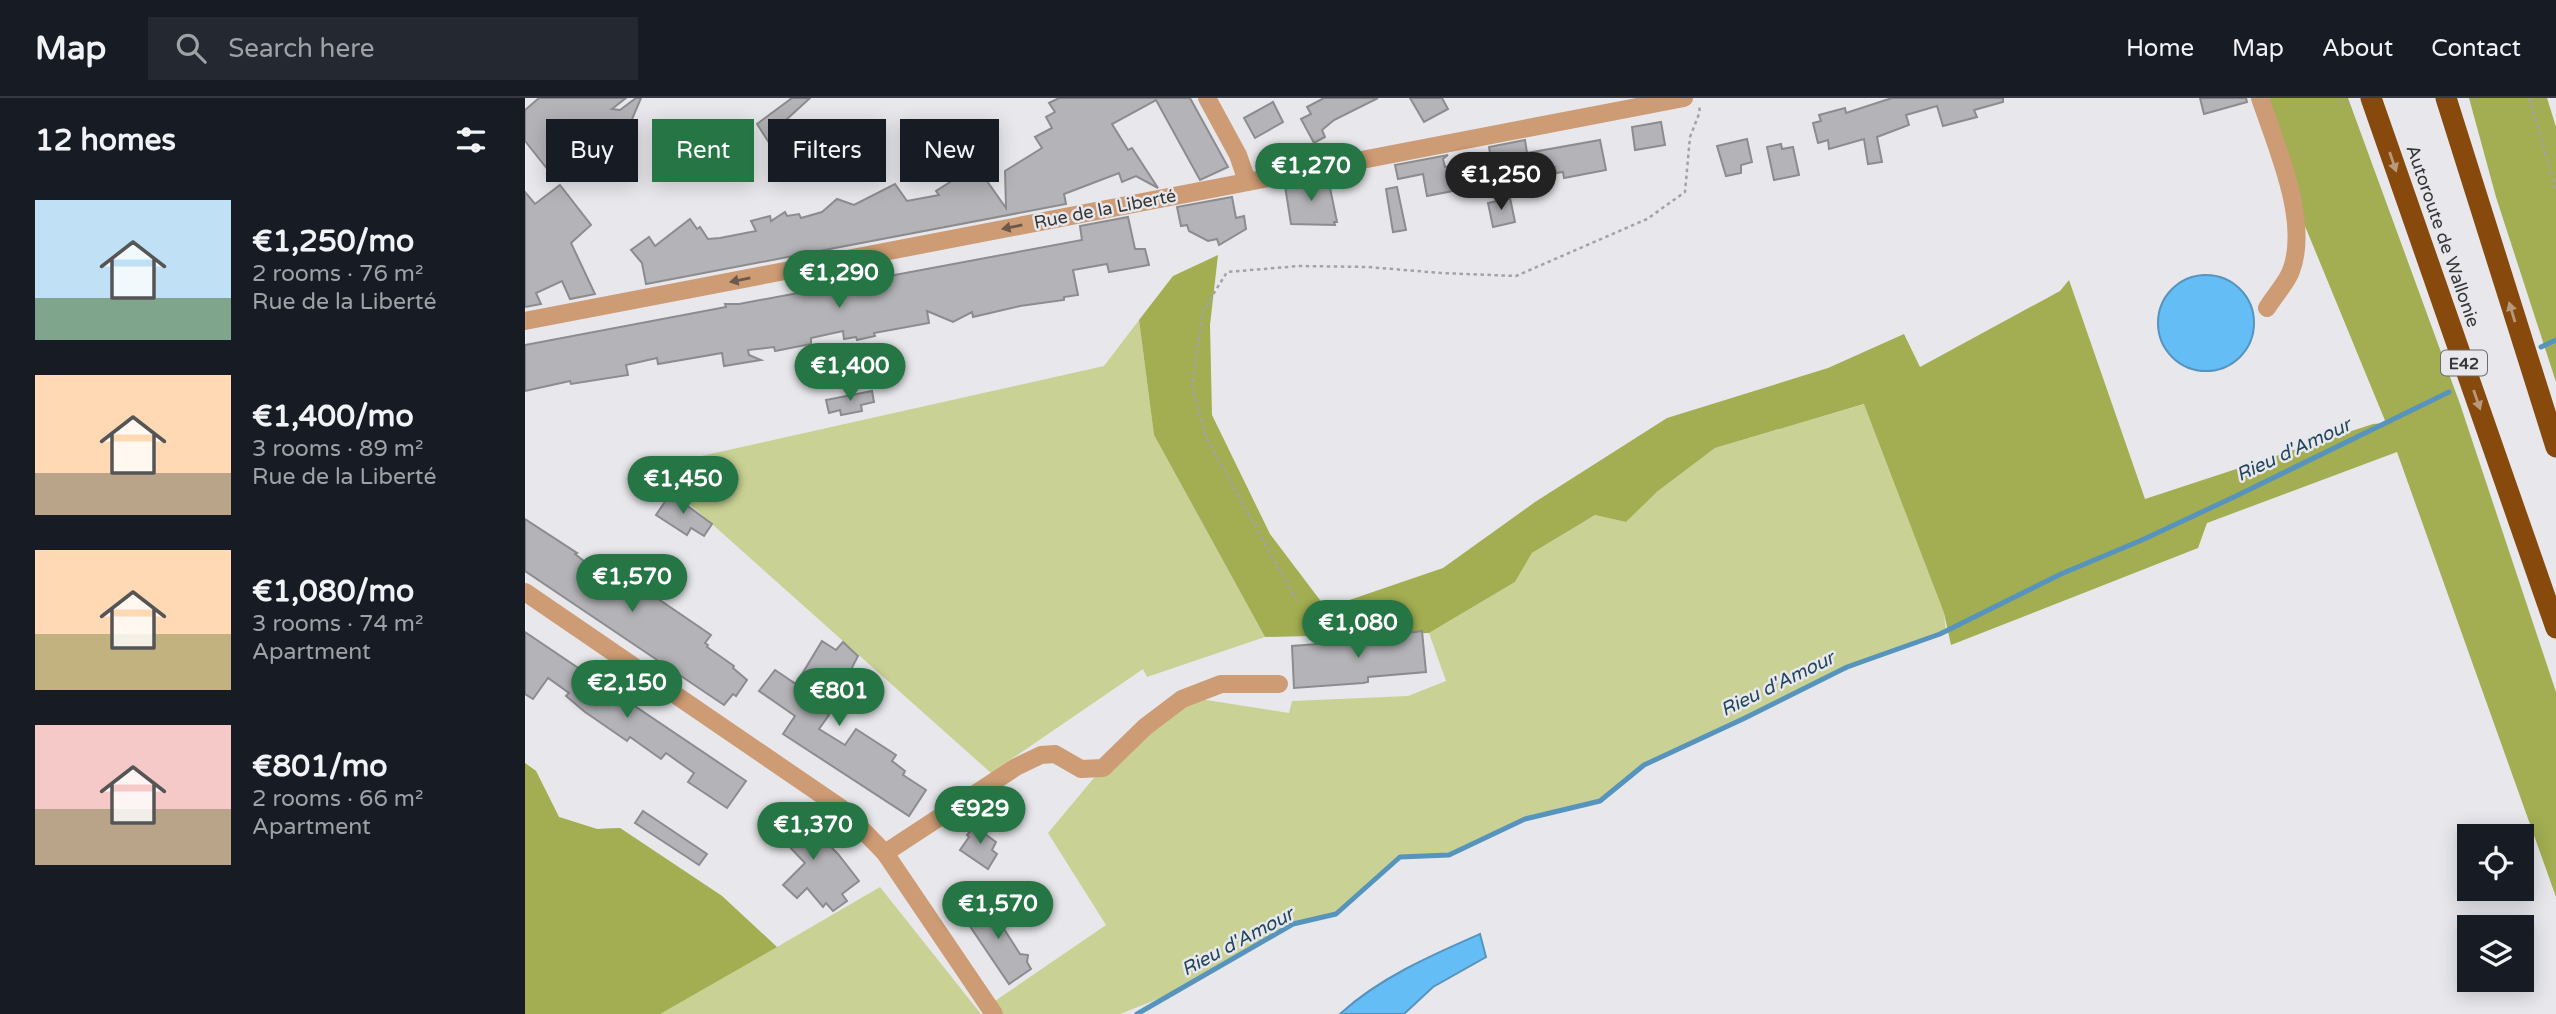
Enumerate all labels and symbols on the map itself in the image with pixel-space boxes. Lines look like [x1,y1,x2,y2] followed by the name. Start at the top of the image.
[2401,142,2485,330] street label: Autoroute de Wallonie
[1254,144,1368,203] pin: €1,270
[1444,152,1558,212] pin: €1,250
[2388,152,2399,173] one-way arrow
[1032,184,1178,234] street label: Rue de la Liberté
[1001,222,1023,233] one-way arrow
[782,250,896,310] pin: €1,290
[729,274,751,285] one-way arrow
[2506,301,2517,322] one-way arrow
[793,344,907,403] pin: €1,400
[2441,350,2487,376] road number: E42
[2472,390,2483,411] one-way arrow
[2233,413,2357,486] water label: Rieu d'Amour
[626,456,740,516] pin: €1,450
[575,554,689,614] pin: €1,570
[1301,601,1415,660] pin: €1,080
[1717,646,1840,721] water label: Rieu d'Amour
[570,660,684,720] pin: €2,150
[798,668,880,728] pin: €801
[939,786,1021,846] pin: €929
[756,802,870,862] pin: €1,370
[941,882,1055,941] pin: €1,570
[1178,902,1300,981] water label: Rieu d'Amour

